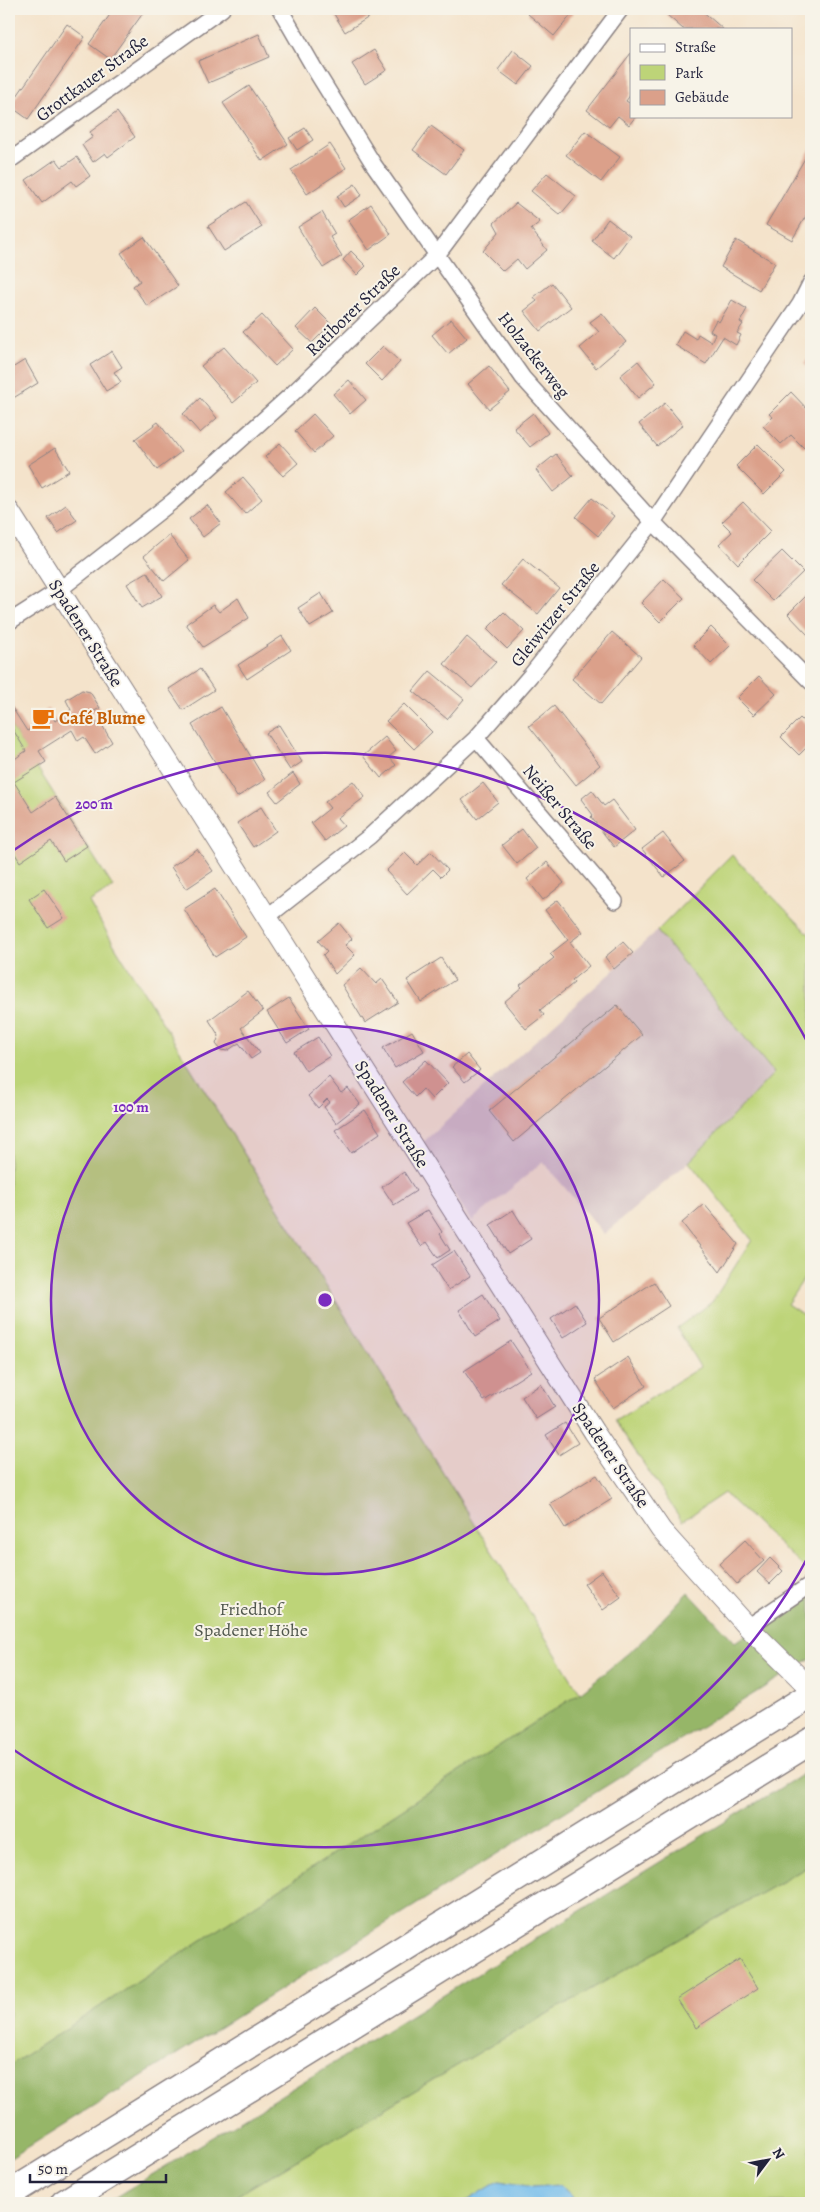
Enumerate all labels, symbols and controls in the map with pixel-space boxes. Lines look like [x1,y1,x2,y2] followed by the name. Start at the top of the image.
[630,28,792,118] legend
[31,29,153,127] street label: Grottkauer Straße
[675,37,716,57] text: Straße
[675,63,704,83] text: Park
[675,87,729,107] text: Gebäude
[301,259,405,361] street label: Ratiborer Straße
[493,307,575,403] street label: Holzackerweg
[505,556,605,672] street label: Gleiwitzer Straße
[43,575,129,691] street label: Spadener Straße
[30,705,56,731] cafe icon: Café Blume
[59,706,145,730] place label: Café Blume
[517,759,603,855] street label: Neißer Straße
[75,794,113,814] text: 200 m
[349,1056,435,1172] street label: Spadener Straße
[113,1097,149,1117] text: 100 m
[316,1291,334,1309] centre of rings
[567,1397,655,1513] street label: Spadener Straße
[194,1597,308,1642] park label: Friedhof Spadener Höhe
[742,2134,792,2184] north arrow
[768,2144,789,2163] text: N
[30,2152,166,2184] scale bar
[38,2159,68,2179] text: 50 m

